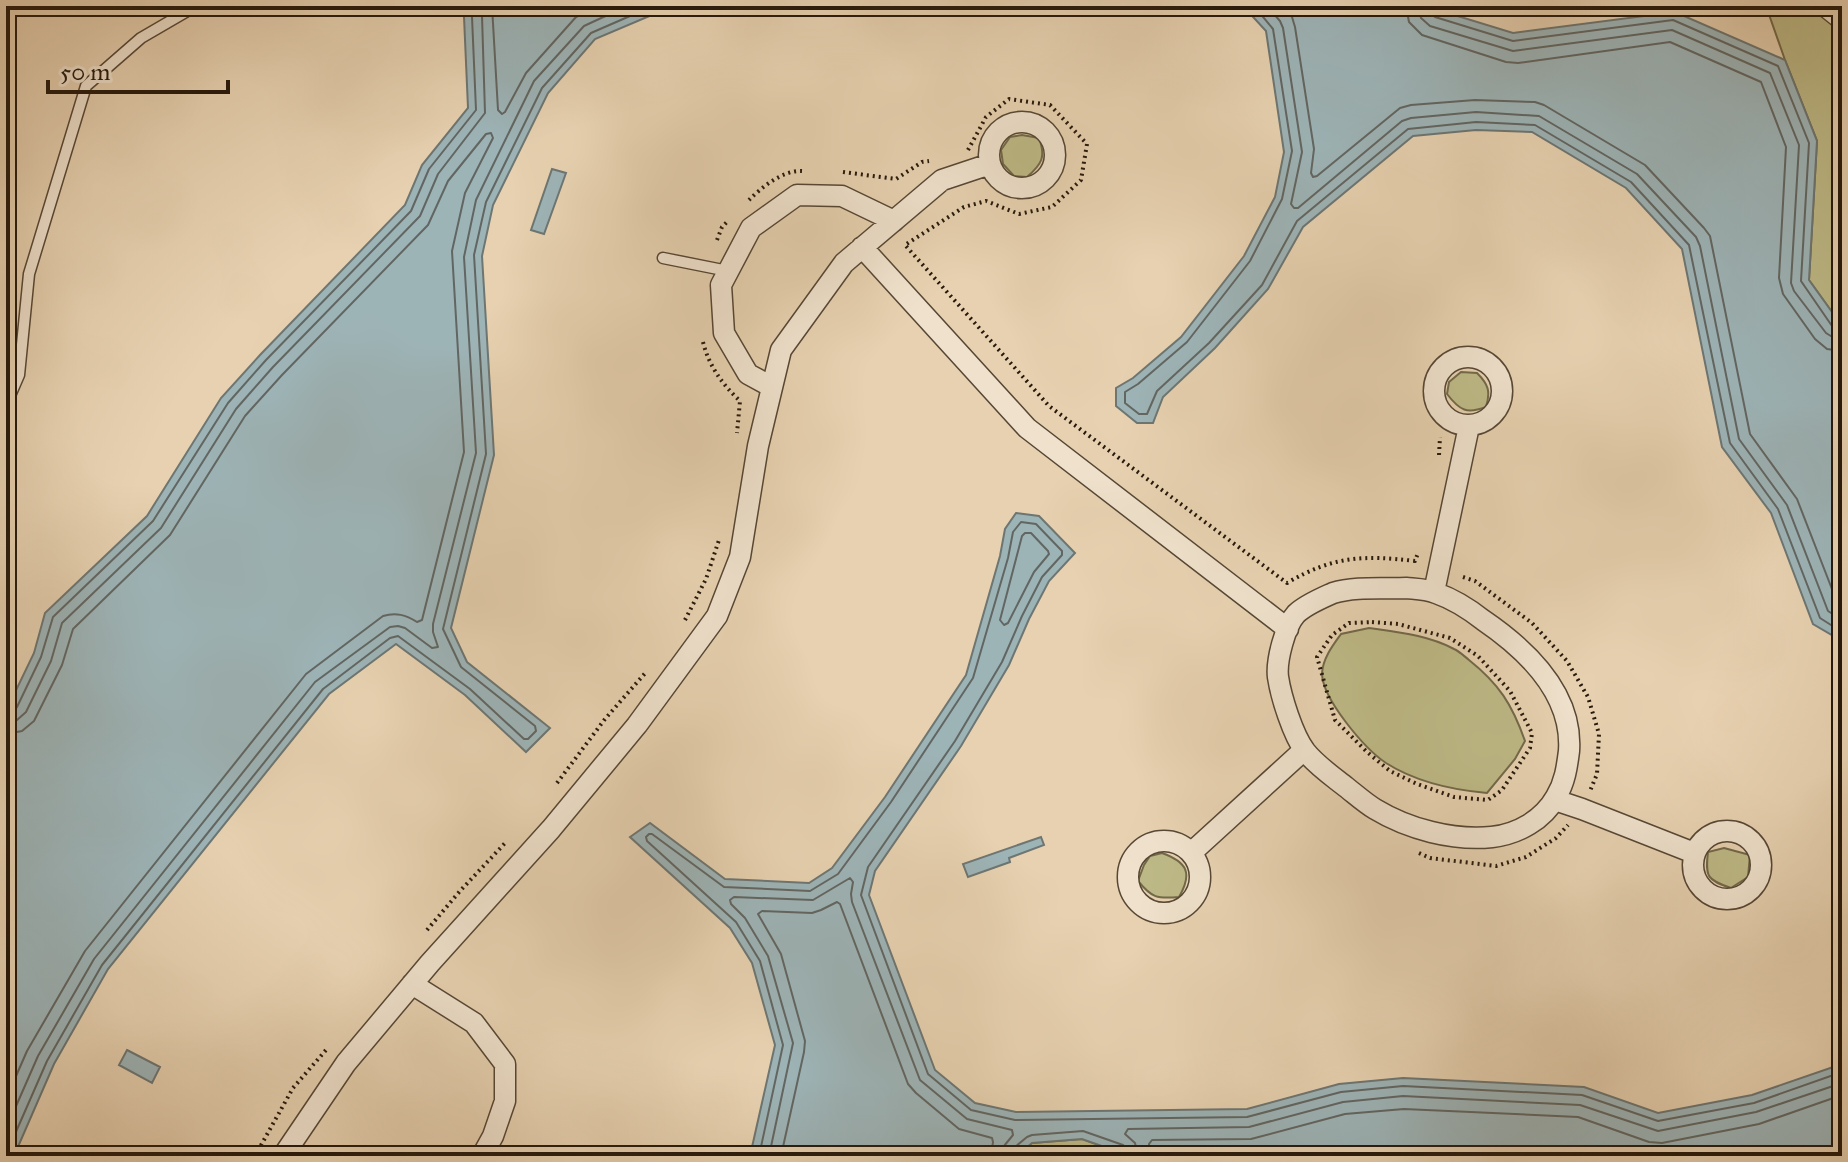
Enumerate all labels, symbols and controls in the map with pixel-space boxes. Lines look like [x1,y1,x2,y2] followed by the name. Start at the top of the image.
[48,44,228,94] scale bar
[60,57,110,87] text: 50 m

